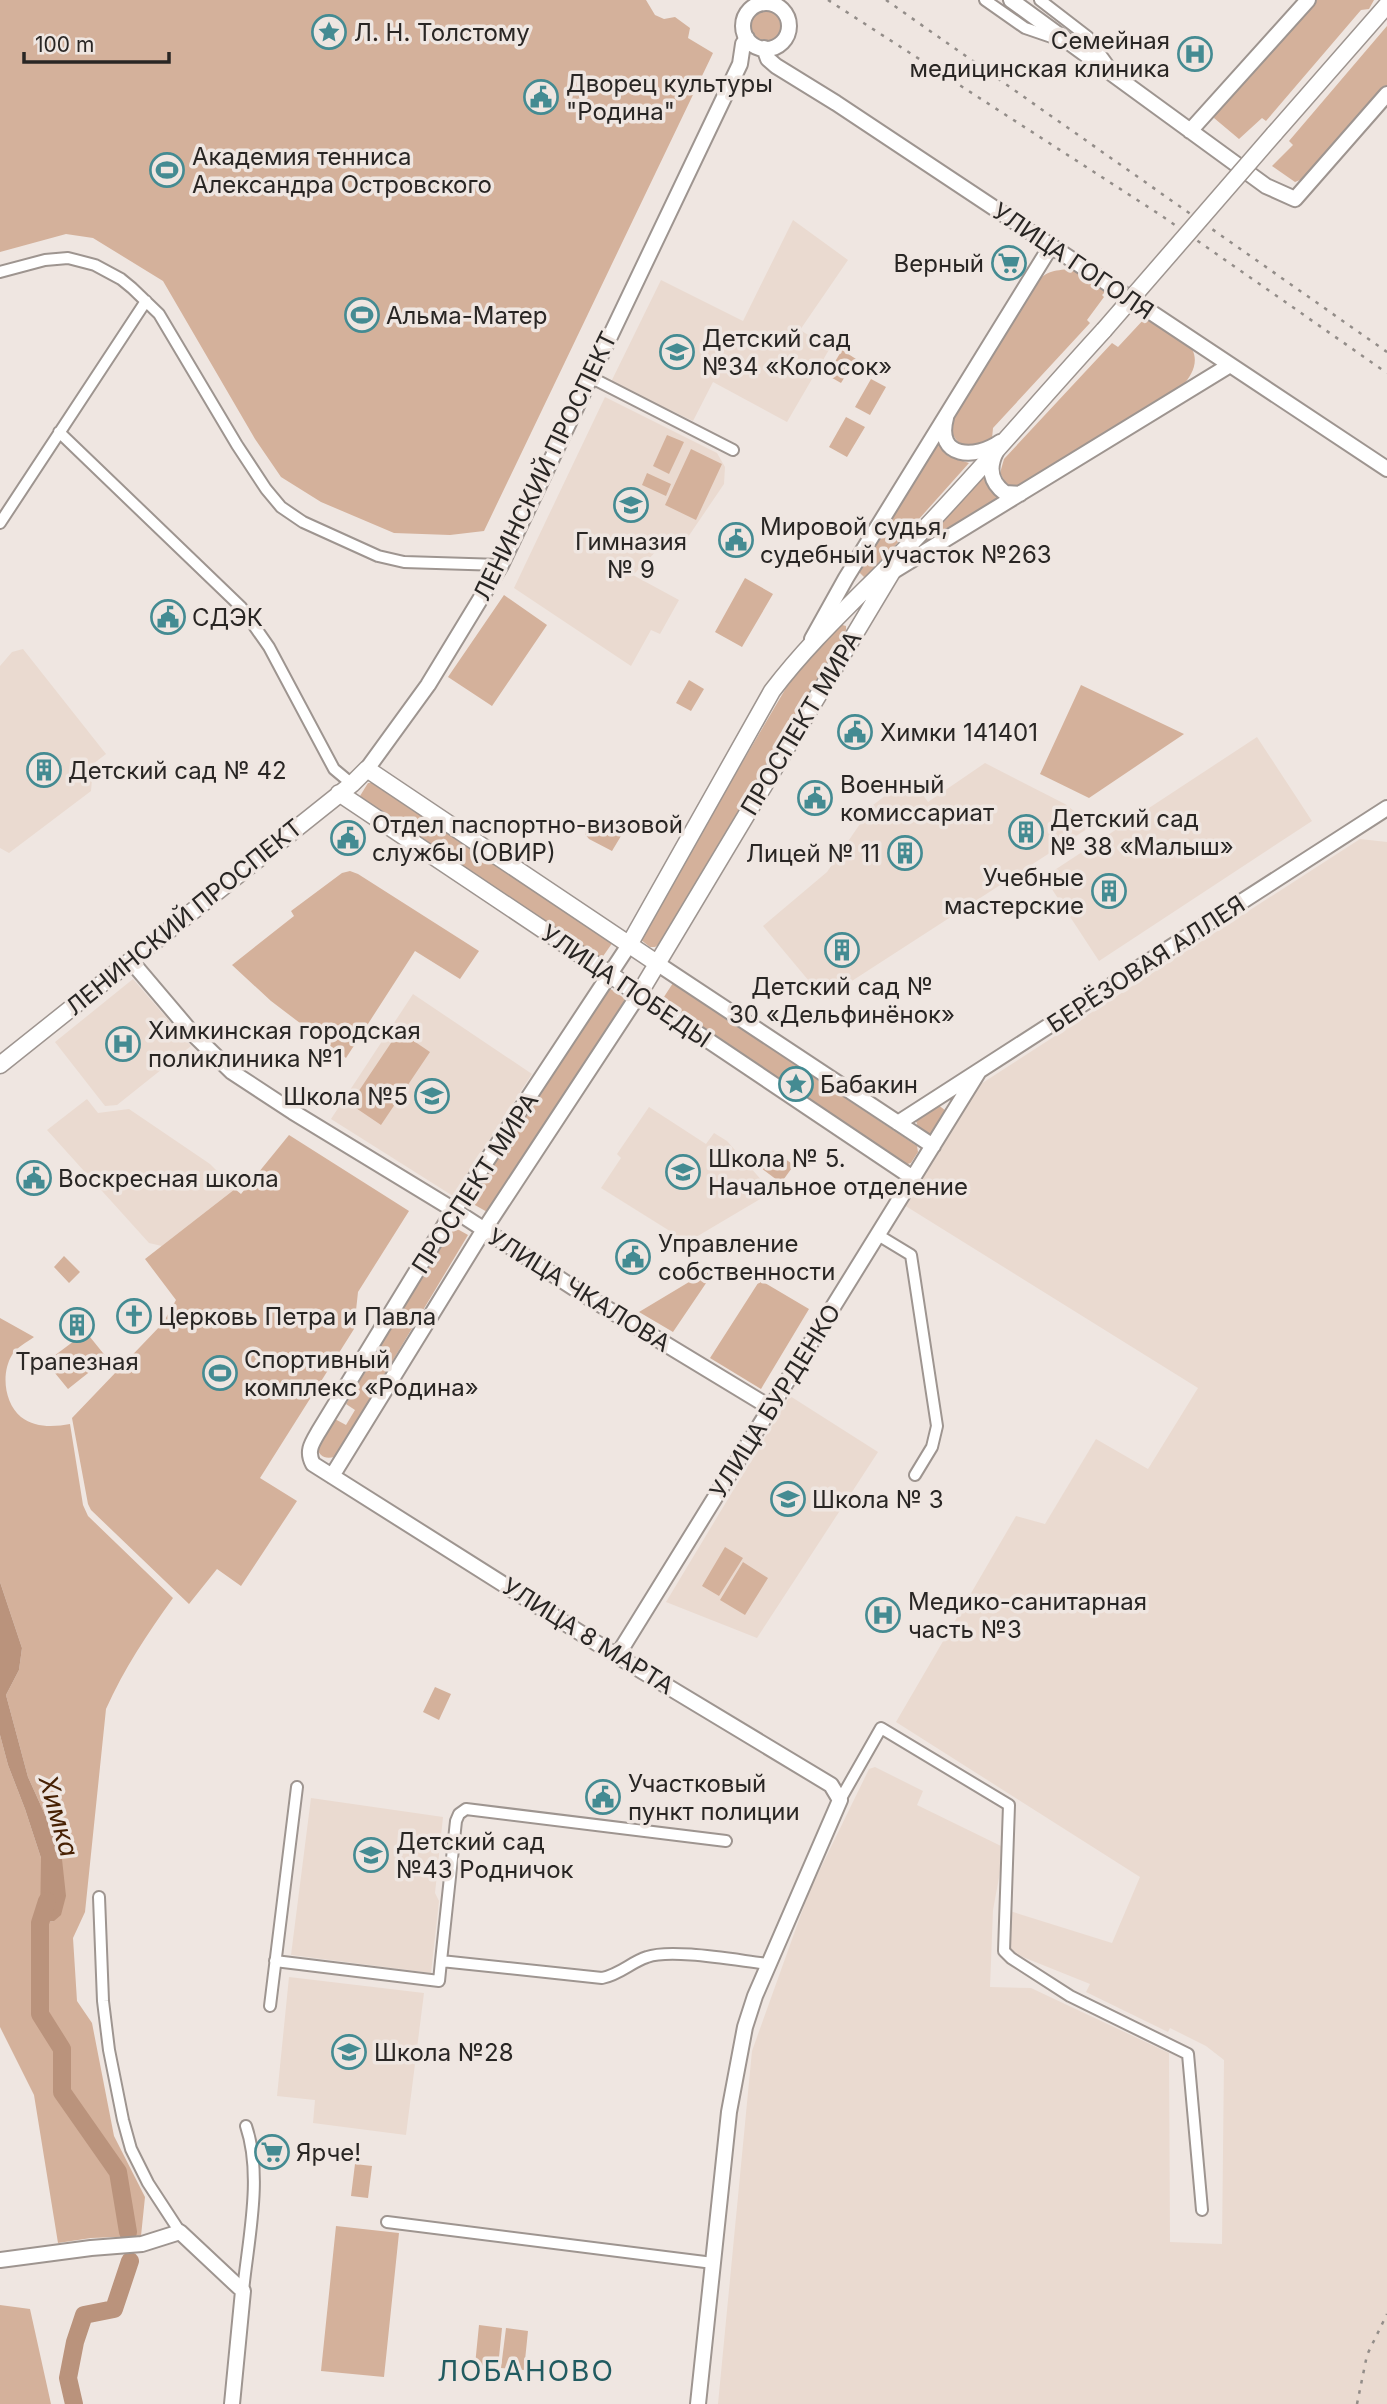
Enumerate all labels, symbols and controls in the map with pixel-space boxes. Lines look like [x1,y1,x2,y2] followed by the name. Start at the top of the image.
[310,13,348,51] place icon: Л. Н. Толстому
[354,18,530,47] place label: Л. Н. Толстому
[24,21,170,65] scale bar
[909,26,1170,83] place label: Семейная медицинская клиника
[35,32,94,57] text: 100 m
[1176,35,1214,73] hospital icon: Семейная медицинская клиника
[566,69,773,126] place label: Дворец культуры "Родина"
[522,78,560,116] public building icon: Дворец культуры "Родина"
[192,142,492,199] place label: Академия тенниса Александра Островского
[148,151,186,189] sports icon: Академия тенниса Александра Островского
[987,196,1159,326] street label: УЛИЦА ГОГОЛЯ
[990,244,1028,282] supermarket icon: Верный
[894,249,984,278] place label: Верный
[343,296,381,334] sports icon: Альма-Матер
[386,301,547,330] place label: Альма-Матер
[702,324,892,381] place label: Детский сад №34 «Колосок»
[466,326,623,605] street label: ЛЕНИНСКИЙ ПРОСПЕКТ
[658,333,696,371] school or university icon: Детский сад №34 «Колосок»
[612,486,650,524] school or university icon: Гимназия № 9
[760,512,1052,569] place label: Мировой судья, судебный участок №263
[717,521,755,559] public building icon: Мировой судья, судебный участок №263
[575,527,687,584] place label: Гимназия № 9
[149,598,187,636] public building icon: СДЭК
[192,603,263,632] place label: СДЭК
[735,626,867,820] street label: ПРОСПЕКТ МИРА
[836,713,874,751] public building icon: Химки 141401
[880,718,1038,747] place label: Химки 141401
[25,751,63,789] building icon: Детский сад № 42
[68,756,287,785] place label: Детский сад № 42
[840,770,994,827] place label: Военный комиссариат
[796,779,834,817] public building icon: Военный комиссариат
[1050,804,1234,861] place label: Детский сад № 38 «Малыш»
[372,810,683,867] place label: Отдел паспортно-визовой службы (ОВИР)
[59,812,308,1021] street label: ЛЕНИНСКИЙ ПРОСПЕКТ
[1007,813,1045,851] building icon: Детский сад № 38 «Малыш»
[329,819,367,857] public building icon: Отдел паспортно-визовой службы (ОВИР)
[886,834,924,872] building icon: Лицей № 11
[746,839,880,868] place label: Лицей № 11
[944,863,1084,920] place label: Учебные мастерские
[1090,872,1128,910] building icon: Учебные мастерские
[1042,889,1250,1039] street label: БЕРЁЗОВАЯ АЛЛЕЯ
[536,918,716,1054] street label: УЛИЦА ПОБЕДЫ
[823,931,861,969] building icon: Детский сад № 30 «Дельфинёнок»
[729,972,955,1029] place label: Детский сад № 30 «Дельфинёнок»
[148,1016,421,1073] place label: Химкинская городская поликлиника №1
[104,1025,142,1063] hospital icon: Химкинская городская поликлиника №1
[777,1065,815,1103] place icon: Бабакин
[820,1070,918,1099] place label: Бабакин
[413,1077,451,1115] school or university icon: Школа №5
[283,1082,408,1111] place label: Школа №5
[406,1087,544,1279] street label: ПРОСПЕКТ МИРА
[708,1144,968,1201] place label: Школа № 5. Начальное отделение
[664,1153,702,1191] school or university icon: Школа № 5. Начальное отделение
[15,1159,53,1197] public building icon: Воскресная школа
[58,1164,279,1193] place label: Воскресная школа
[482,1222,676,1358] street label: УЛИЦА ЧКАЛОВА
[658,1229,835,1286] place label: Управление собственности
[614,1238,652,1276] public building icon: Управление собственности
[115,1297,153,1335] church icon: Церковь Петра и Павла
[704,1299,846,1503] street label: УЛИЦА БУРДЕНКО
[158,1302,436,1331] place label: Церковь Петра и Павла
[58,1306,96,1344] building icon: Трапезная
[244,1345,479,1402] place label: Спортивный комплекс «Родина»
[15,1347,139,1376] place label: Трапезная
[201,1354,239,1392] sports icon: Спортивный комплекс «Родина»
[769,1480,807,1518] school or university icon: Школа № 3
[812,1485,944,1514] place label: Школа № 3
[497,1572,679,1700] street label: УЛИЦА 8 МАРТА
[908,1587,1147,1644] place label: Медико-санитарная часть №3
[864,1596,902,1634] hospital icon: Медико-санитарная часть №3
[628,1769,800,1826] place label: Участковый пункт полиции
[32,1771,85,1860] water label: Химка
[584,1778,622,1816] public building icon: Участковый пункт полиции
[396,1827,574,1884] place label: Детский сад №43 Родничок
[352,1836,390,1874] school or university icon: Детский сад №43 Родничок
[330,2033,368,2071] school or university icon: Школа №28
[374,2038,514,2067] place label: Школа №28
[253,2133,291,2171] supermarket icon: Ярче!
[296,2138,361,2167] place label: Ярче!
[437,2354,615,2388] district label: ЛОБАНОВО

